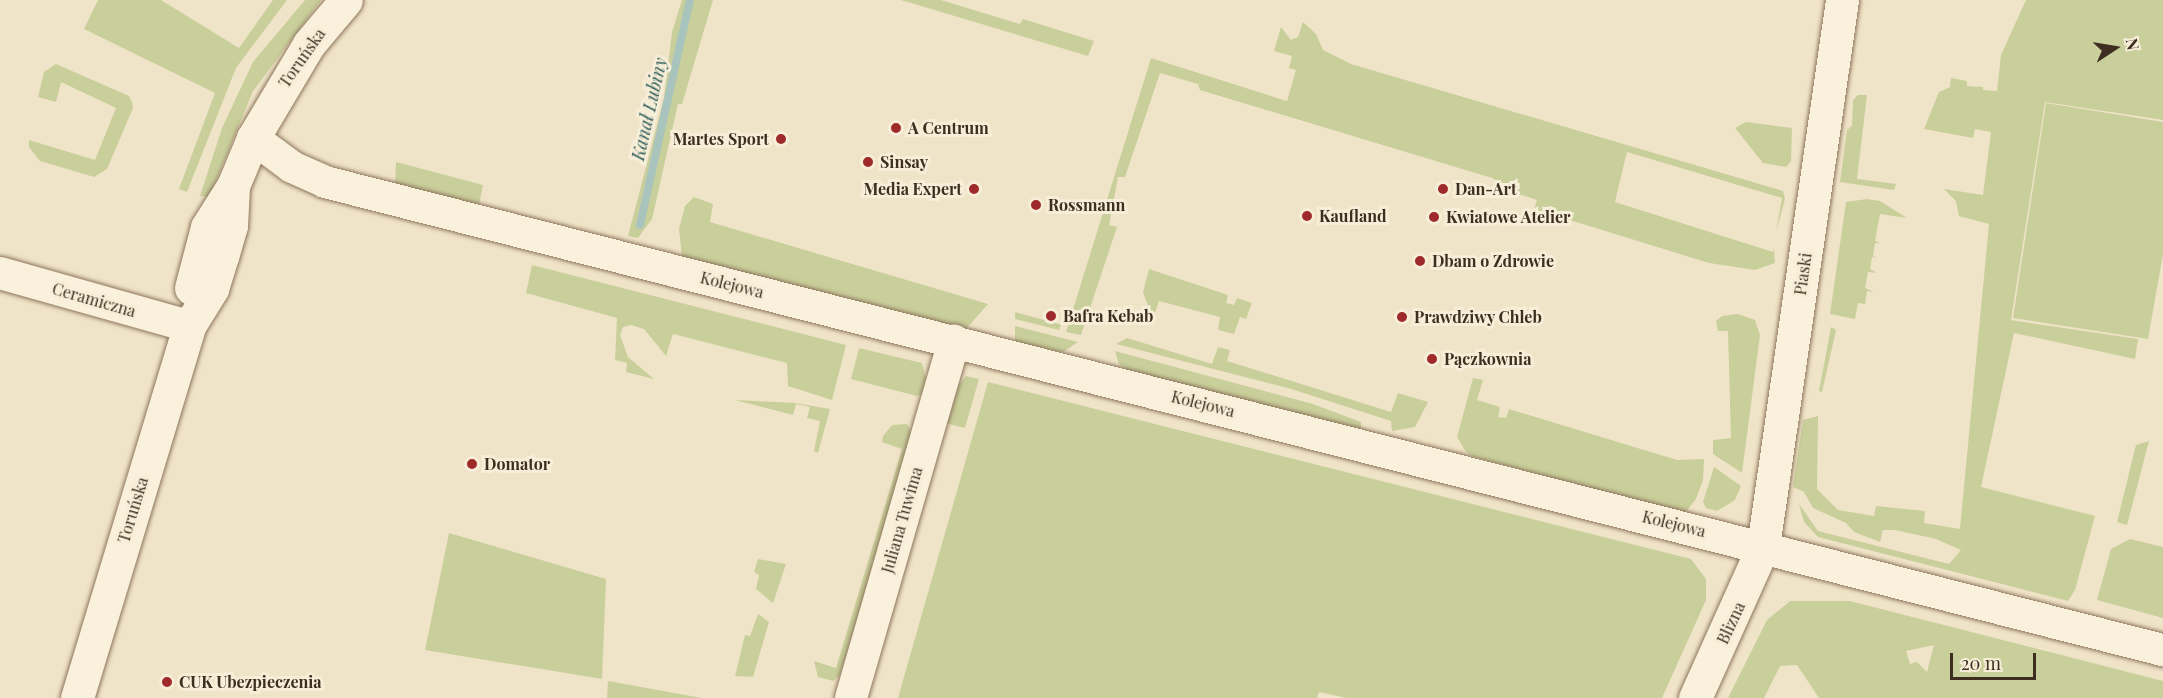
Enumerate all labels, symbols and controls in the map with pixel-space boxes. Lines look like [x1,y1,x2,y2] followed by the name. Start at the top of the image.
[2085,18,2145,78] north arrow
[275,25,329,91] street label: Toruńska
[2122,36,2145,52] text: N
[627,55,671,163] water label: Kanał Lubiny
[908,118,989,138] place label: A Centrum
[889,121,903,135] marker: A Centrum
[673,129,769,149] place label: Martes Sport
[774,132,788,146] marker: Martes Sport
[880,152,928,172] place label: Sinsay
[861,155,875,169] marker: Sinsay
[863,179,962,199] place label: Media Expert
[1455,179,1517,199] place label: Dan-Art
[967,182,981,196] marker: Media Expert
[1436,182,1450,196] marker: Dan-Art
[1048,195,1125,215] place label: Rossmann
[1029,198,1043,212] marker: Rossmann
[1319,206,1387,226] place label: Kaufland
[1446,207,1571,227] place label: Kwiatowe Atelier
[1300,209,1314,223] marker: Kaufland
[1427,210,1441,224] marker: Kwiatowe Atelier
[1432,251,1554,271] place label: Dbam o Zdrowie
[1791,252,1815,296] street label: Piaski
[1413,254,1427,268] marker: Dbam o Zdrowie
[698,268,766,302] street label: Kolejowa
[50,279,138,321] street label: Ceramiczna
[1063,306,1153,326] place label: Bafra Kebab
[1414,307,1542,327] place label: Prawdziwy Chleb
[1044,309,1058,323] marker: Bafra Kebab
[1395,310,1409,324] marker: Prawdziwy Chleb
[1444,349,1531,369] place label: Pączkownia
[1425,352,1439,366] marker: Pączkownia
[1169,387,1237,421] street label: Kolejowa
[484,454,550,474] place label: Domator
[465,457,479,471] marker: Domator
[878,464,926,576] street label: Juliana Tuwima
[114,475,152,545] street label: Toruńska
[1640,507,1708,541] street label: Kolejowa
[1713,599,1749,647] street label: Blizna
[1953,641,2038,679] scale bar
[1961,651,2001,675] text: 20 m
[179,672,322,692] place label: CUK Ubezpieczenia
[160,675,174,689] marker: CUK Ubezpieczenia

